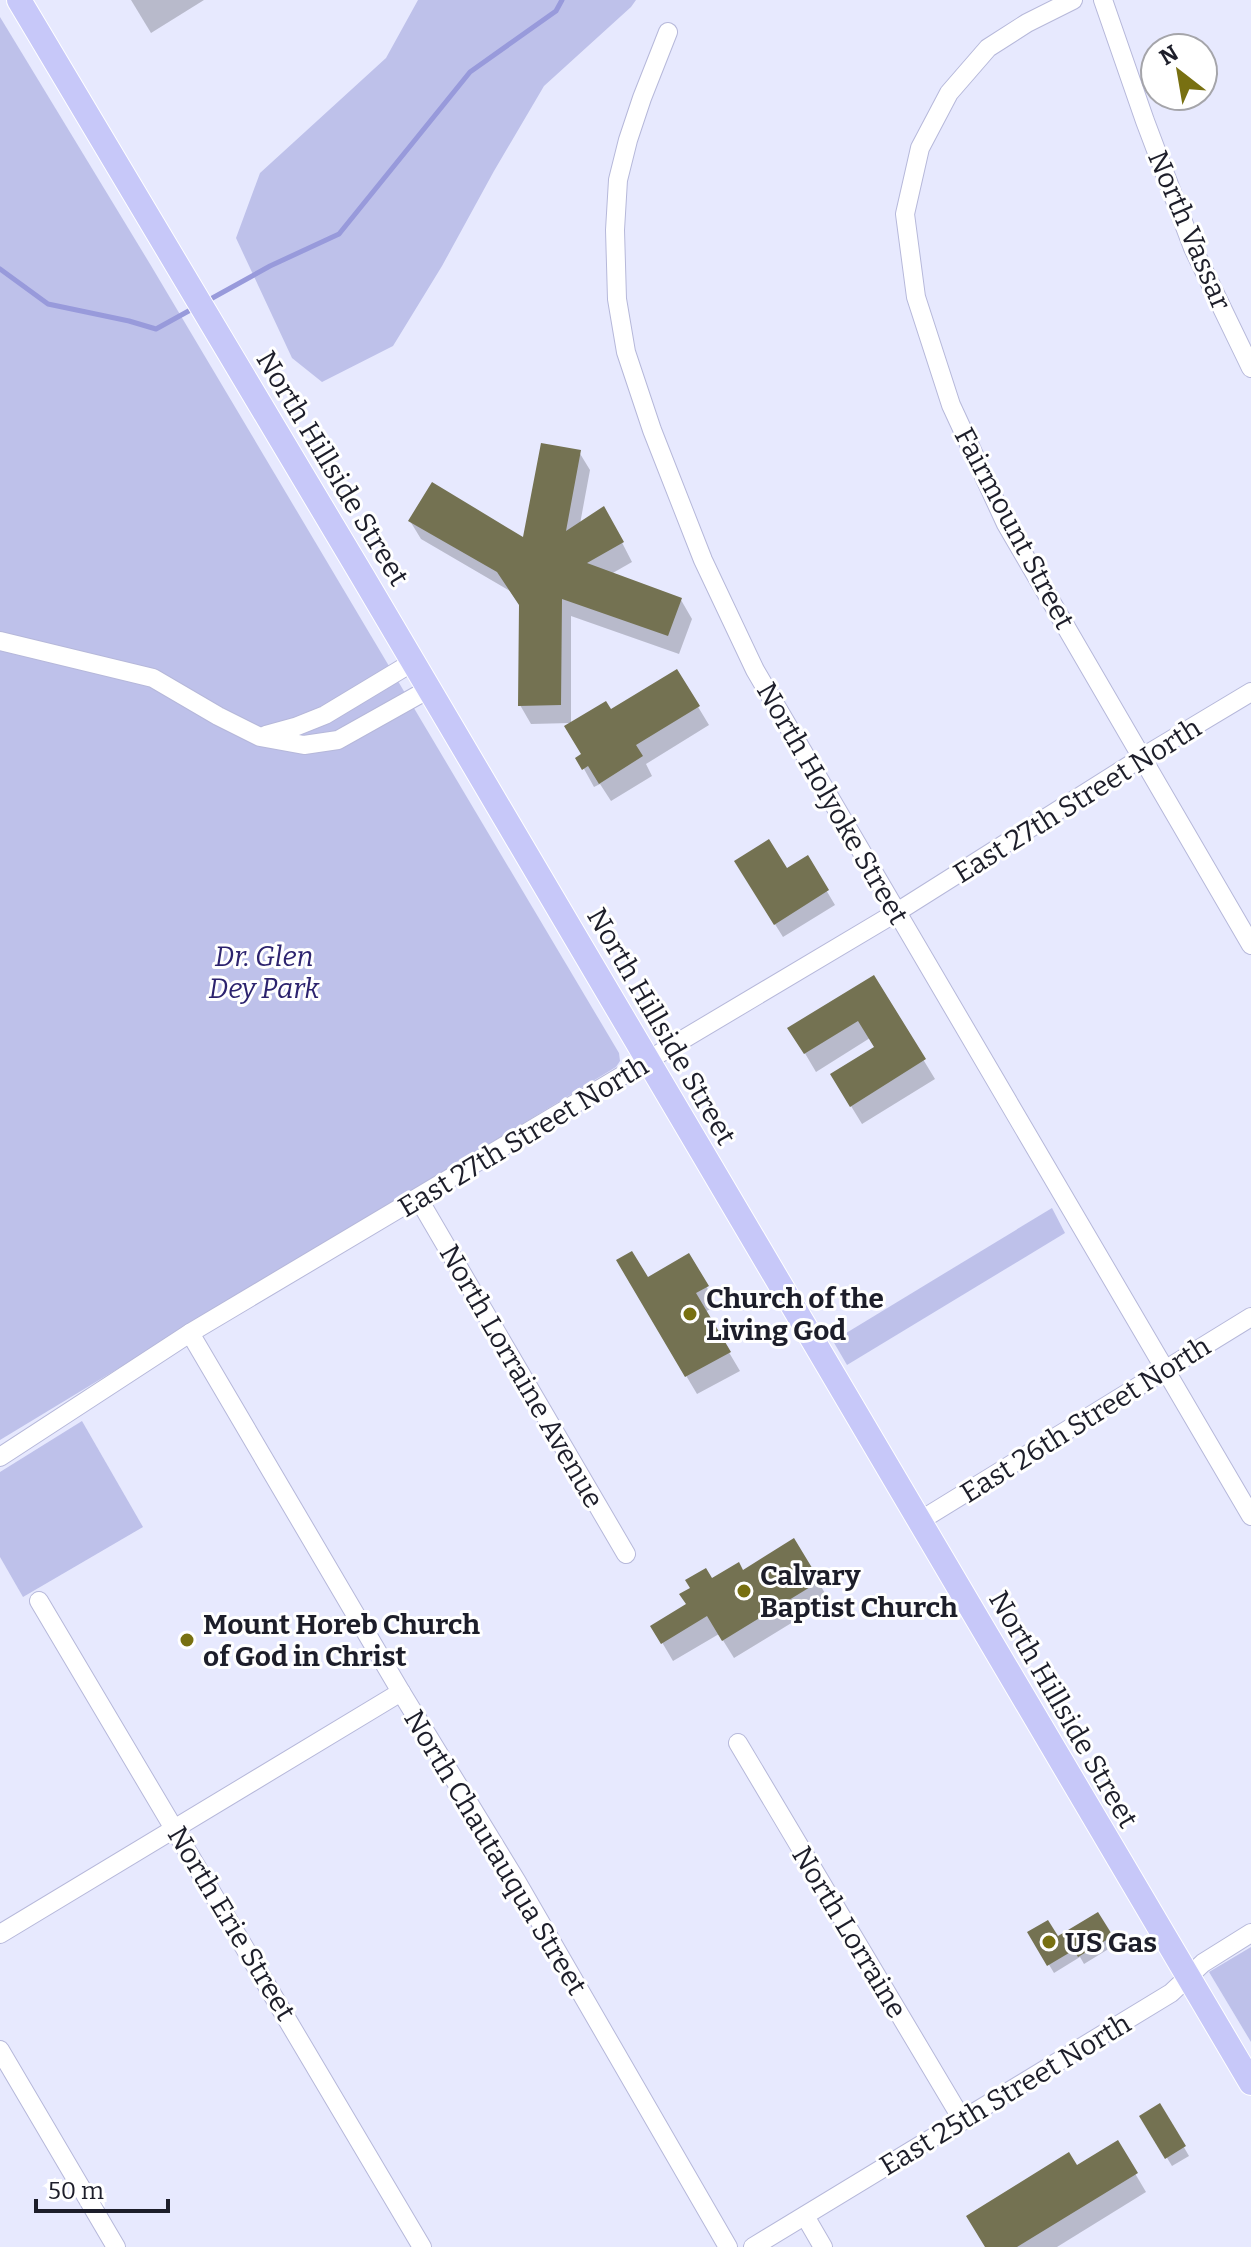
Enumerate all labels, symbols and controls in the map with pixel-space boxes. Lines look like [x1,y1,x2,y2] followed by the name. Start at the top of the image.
[1139,32,1219,112] north arrow
[1155,39,1183,71] text: N
[1141,146,1238,315] street label: North Vassar
[249,345,416,592] street label: North Hillside Street
[948,422,1082,635] street label: Fairmount Street
[750,676,915,930] street label: North Holyoke Street
[948,711,1207,890] street label: East 27th Street North
[580,902,743,1151] street label: North Hillside Street
[208,940,320,1005] park label: Dr. Glen Dey Park
[392,1049,654,1224] street label: East 27th Street North
[433,1239,610,1514] street label: North Lorraine Avenue
[706,1282,884,1347] place label: Church of the Living God
[681,1305,699,1323] marker: Church of the Living God
[954,1329,1216,1510] street label: East 26th Street North
[760,1559,958,1624] place label: Calvary Baptist Church
[735,1582,753,1600] marker: Calvary Baptist Church
[982,1585,1145,1834] street label: North Hillside Street
[203,1608,480,1673] place label: Mount Horeb Church of God in Christ
[178,1631,196,1649] marker: Mount Horeb Church of God in Christ
[397,1704,594,2001] street label: North Chautauqua Street
[161,1820,302,2026] street label: North Erie Street
[785,1840,914,2024] street label: North Lorraine
[1065,1926,1157,1959] place label: US Gas
[1040,1933,1058,1951] marker: US Gas
[874,2007,1137,2182] street label: East 25th Street North
[36,2163,168,2213] scale bar
[48,2177,104,2205] text: 50 m

